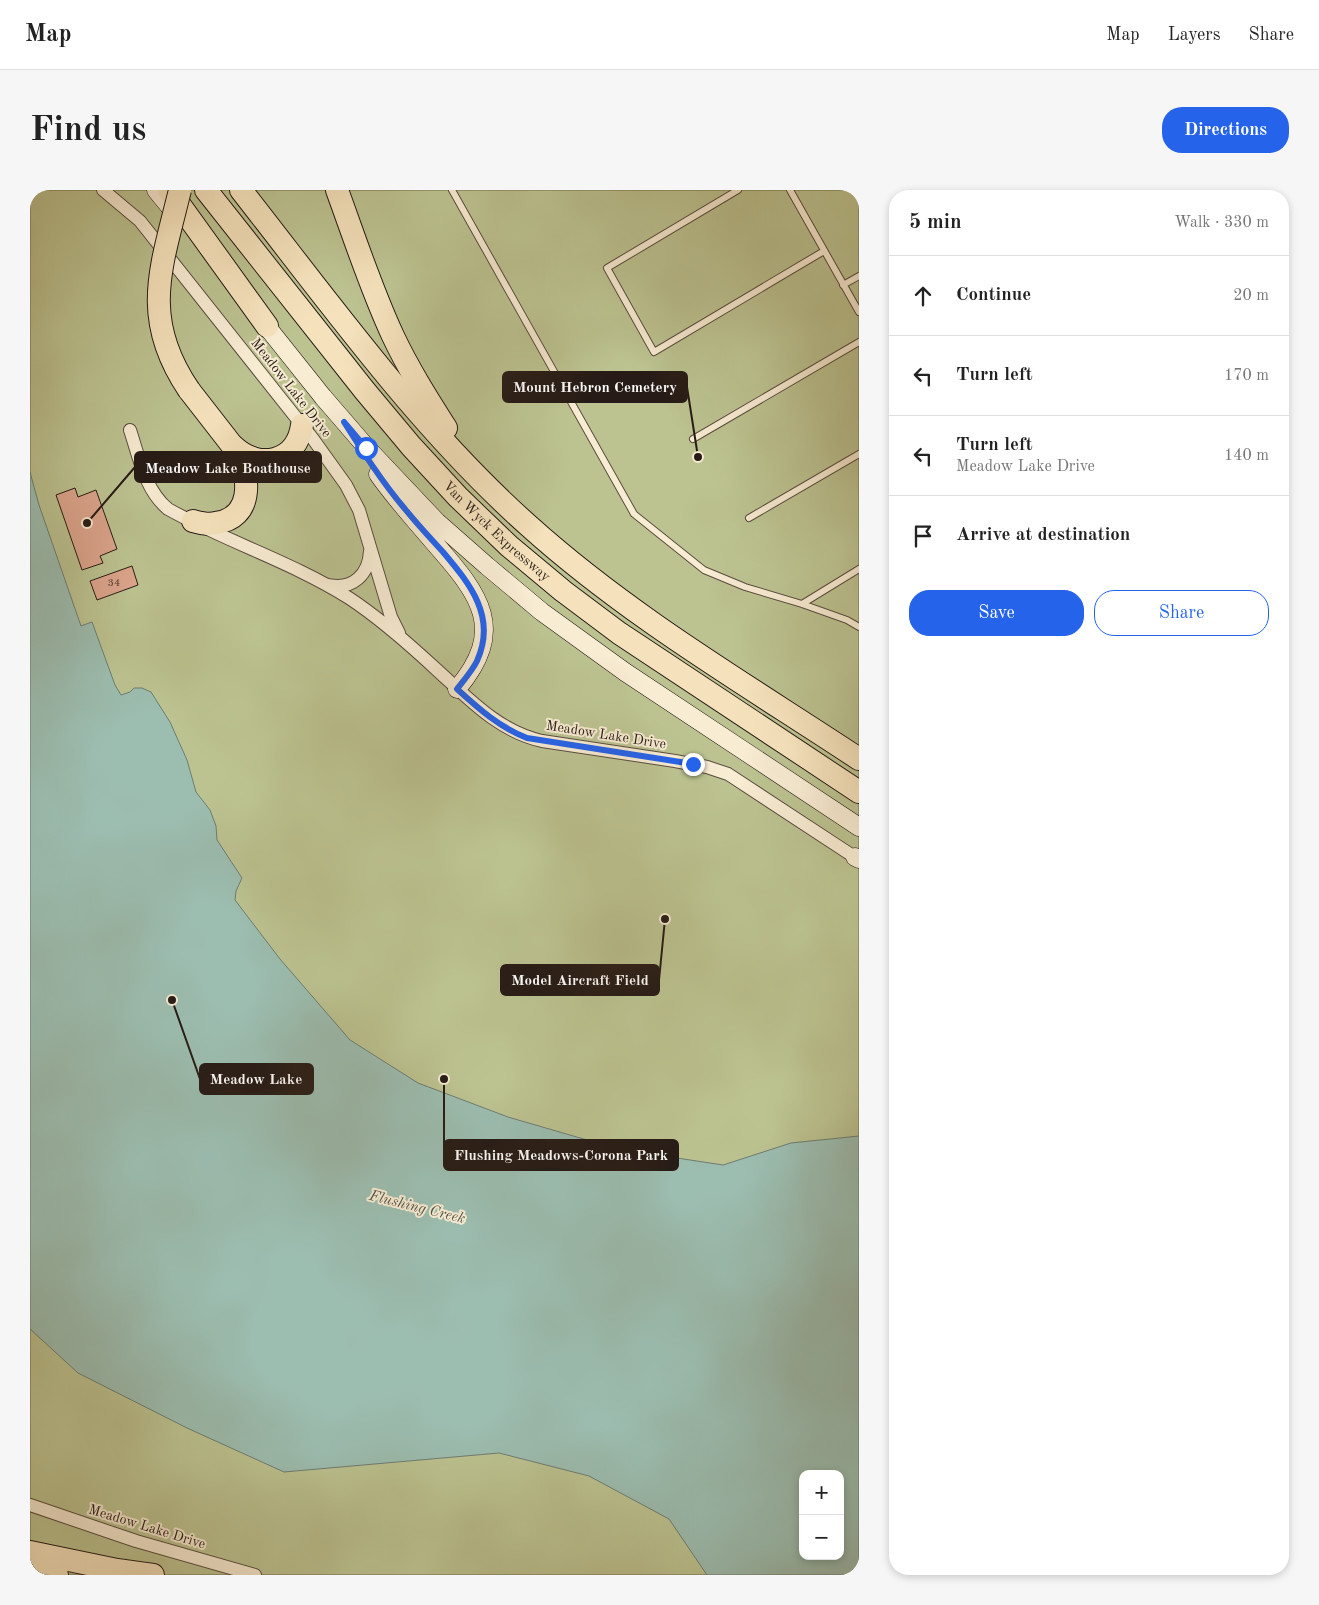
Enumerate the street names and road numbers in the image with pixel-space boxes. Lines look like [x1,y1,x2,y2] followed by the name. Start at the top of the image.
[248,336,334,440] street label: Meadow Lake Drive
[440,479,553,584] street label: Van Wyck Expressway
[545,719,667,751] street label: Meadow Lake Drive
[87,1503,207,1551] street label: Meadow Lake Drive

